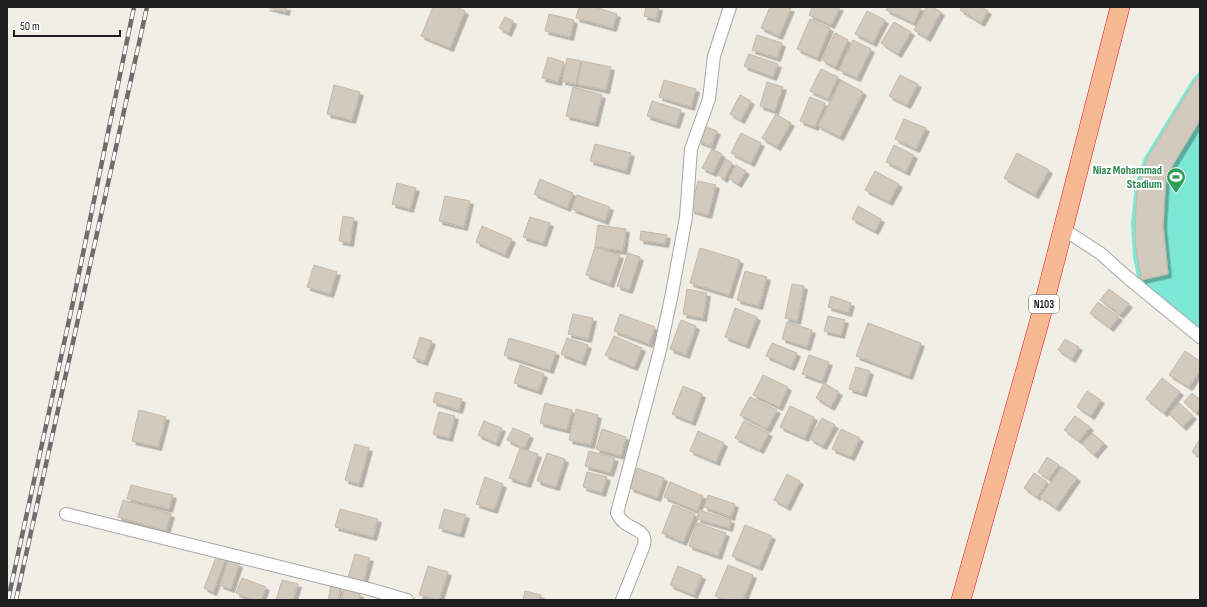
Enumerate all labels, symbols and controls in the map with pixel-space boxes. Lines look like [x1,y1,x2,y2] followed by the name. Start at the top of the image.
[14,12,120,38] scale bar
[20,19,40,34] text: 50 m
[1093,163,1162,192] place label: Niaz Mohammad Stadium
[1165,166,1187,194] sports icon: Niaz Mohammad Stadium
[1029,295,1059,313] road number: N103

